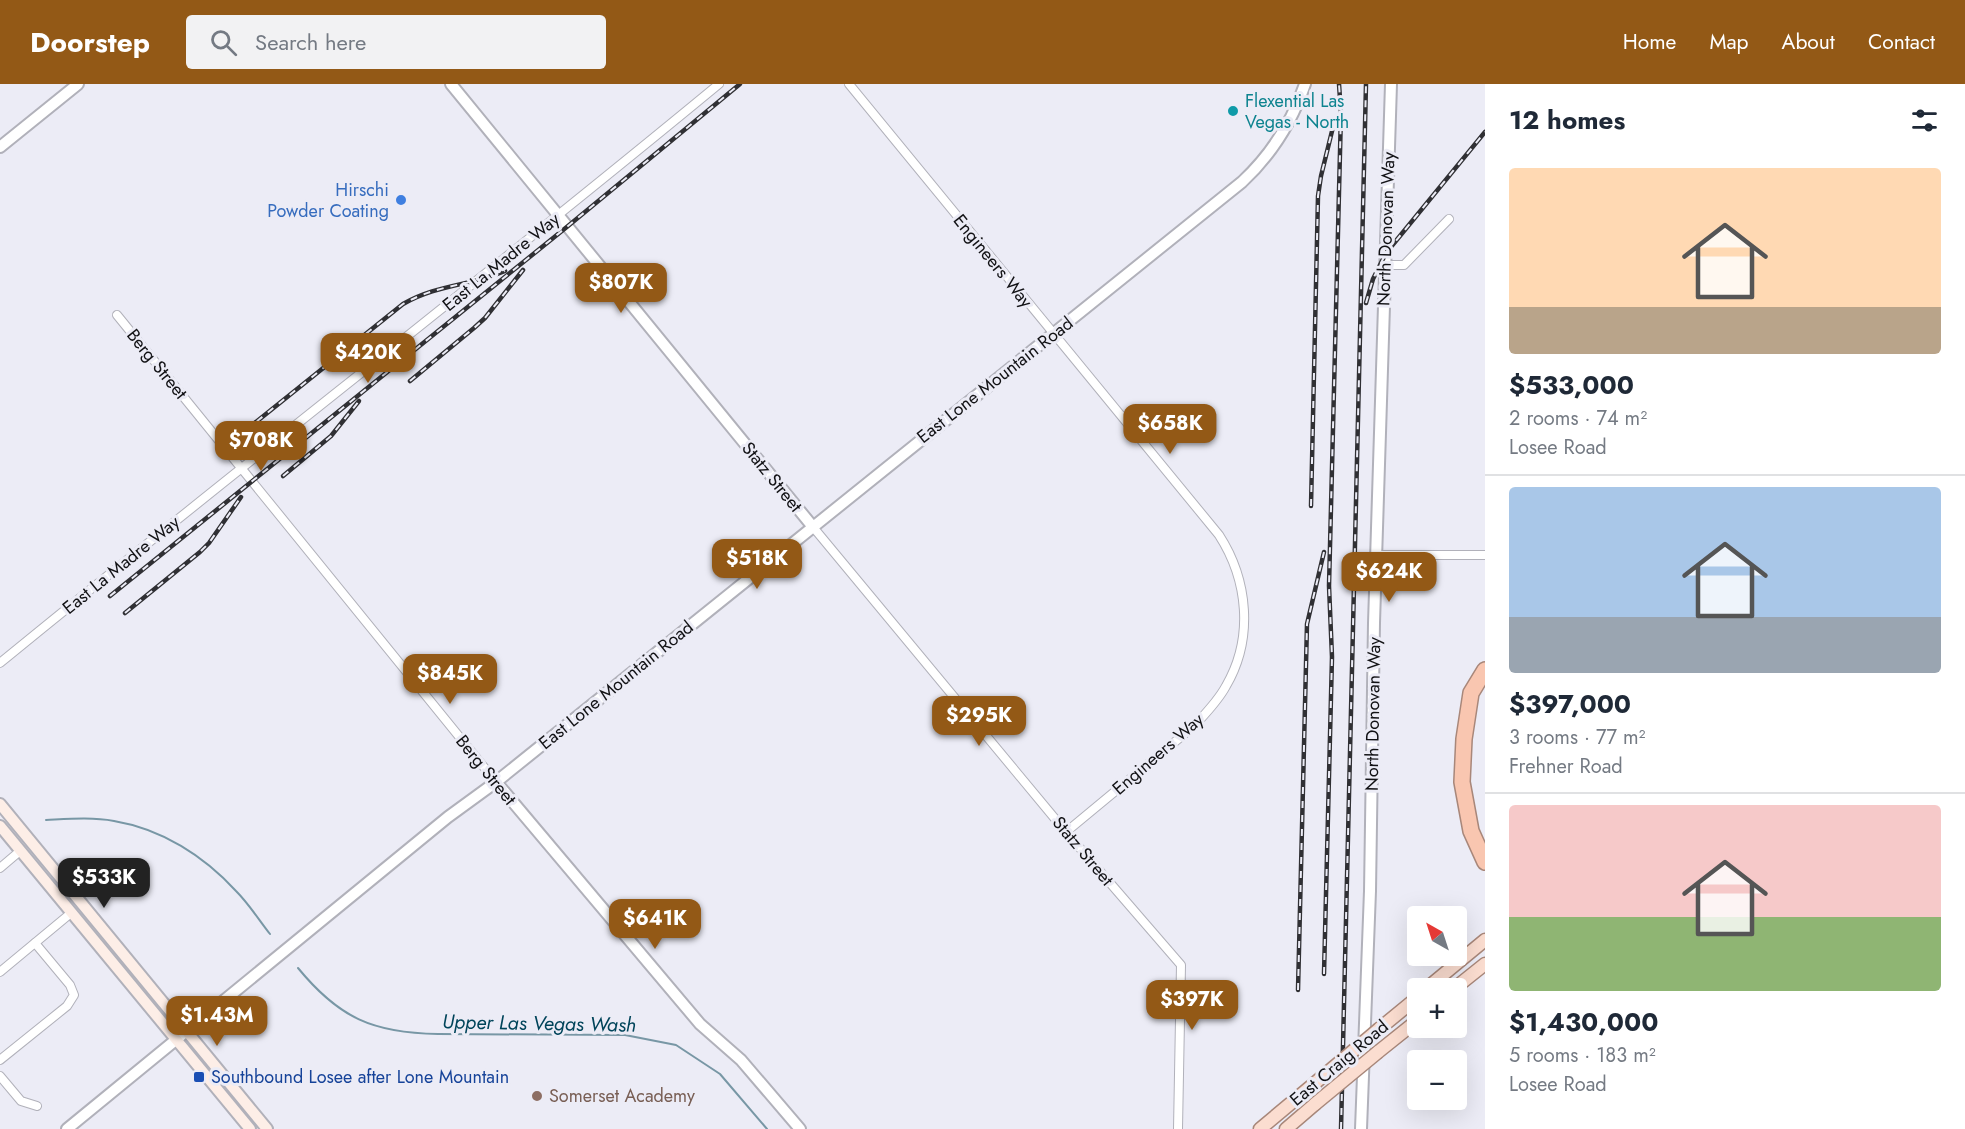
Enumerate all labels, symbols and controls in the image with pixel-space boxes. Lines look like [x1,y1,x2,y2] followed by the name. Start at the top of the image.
[186,15,606,69] search box
[30,22,150,63] text: Doorstep
[207,26,240,59] icon: search
[255,26,366,58] text: Search here
[1623,27,1676,57] text: Home
[1709,27,1749,57] text: Map
[1782,27,1835,57] text: About
[1868,27,1935,57] text: Contact
[1245,88,1349,135] place label: Flexential Las Vegas - North
[1509,101,1625,139] text: 12 homes
[1226,104,1240,118] marker: Flexential Las Vegas - North
[1908,104,1941,137] icon: filters
[1370,151,1402,306] street label: North Donovan Way
[267,177,389,224] place label: Hirschi Powder Coating
[394,193,408,207] marker: Hirschi Powder Coating
[437,206,565,318] street label: East La Madre Way
[1671,207,1779,315] icon: home
[947,209,1039,313] street label: Engineers Way
[579,263,663,314] pin: $807K
[589,268,653,297] text: $807K
[911,311,1079,449] street label: East Lone Mountain Road
[121,323,194,405] street label: Berg Street
[326,333,410,384] pin: $420K
[335,338,401,367] text: $420K
[1509,366,1634,404] text: $533,000
[1128,404,1212,455] pin: $658K
[1509,404,1647,433] text: 2 rooms · 74 m²
[1137,409,1203,438] text: $658K
[219,421,303,472] pin: $708K
[229,426,293,455] text: $708K
[1509,433,1607,462] text: Losee Road
[736,436,809,518] street label: Statz Street
[57,509,185,621] street label: East La Madre Way
[1671,526,1779,634] icon: home
[715,539,799,590] pin: $518K
[726,544,788,573] text: $518K
[1347,552,1431,603] pin: $624K
[1356,557,1422,586] text: $624K
[533,614,699,756] street label: East Lone Mountain Road
[1359,637,1387,791] street label: North Donovan Way
[408,654,492,705] pin: $845K
[417,659,483,688] text: $845K
[1509,685,1631,723] text: $397,000
[937,696,1021,747] pin: $295K
[946,701,1012,730] text: $295K
[1107,707,1209,801] street label: Engineers Way
[1509,723,1646,752] text: 3 rooms · 77 m²
[450,729,523,811] street label: Berg Street
[1509,752,1623,781] text: Frehner Road
[1046,811,1120,892] street label: Statz Street
[1671,844,1779,952] icon: home
[62,858,146,909] pin: $533K
[72,863,136,892] text: $533K
[613,899,697,950] pin: $641K
[623,904,687,933] text: $641K
[1407,906,1467,966] north arrow
[1407,906,1467,1110] map controls
[1407,978,1467,1038] button: +
[1150,980,1234,1031] pin: $397K
[1160,985,1224,1014] text: $397K
[168,996,266,1047] pin: $1.43M
[180,1001,254,1030] text: $1.43M
[1509,1003,1658,1041] text: $1,430,000
[442,1007,636,1040] water label: Upper Las Vegas Wash
[1284,1014,1394,1112] street label: East Craig Road
[1509,1041,1656,1070] text: 5 rooms · 183 m²
[1407,1050,1467,1110] button: −
[211,1064,509,1090] place label: Southbound Losee after Lone Mountain
[192,1070,206,1084] marker: Southbound Losee after Lone Mountain
[1509,1070,1607,1099] text: Losee Road
[549,1083,695,1109] place label: Somerset Academy
[530,1089,544,1103] marker: Somerset Academy

